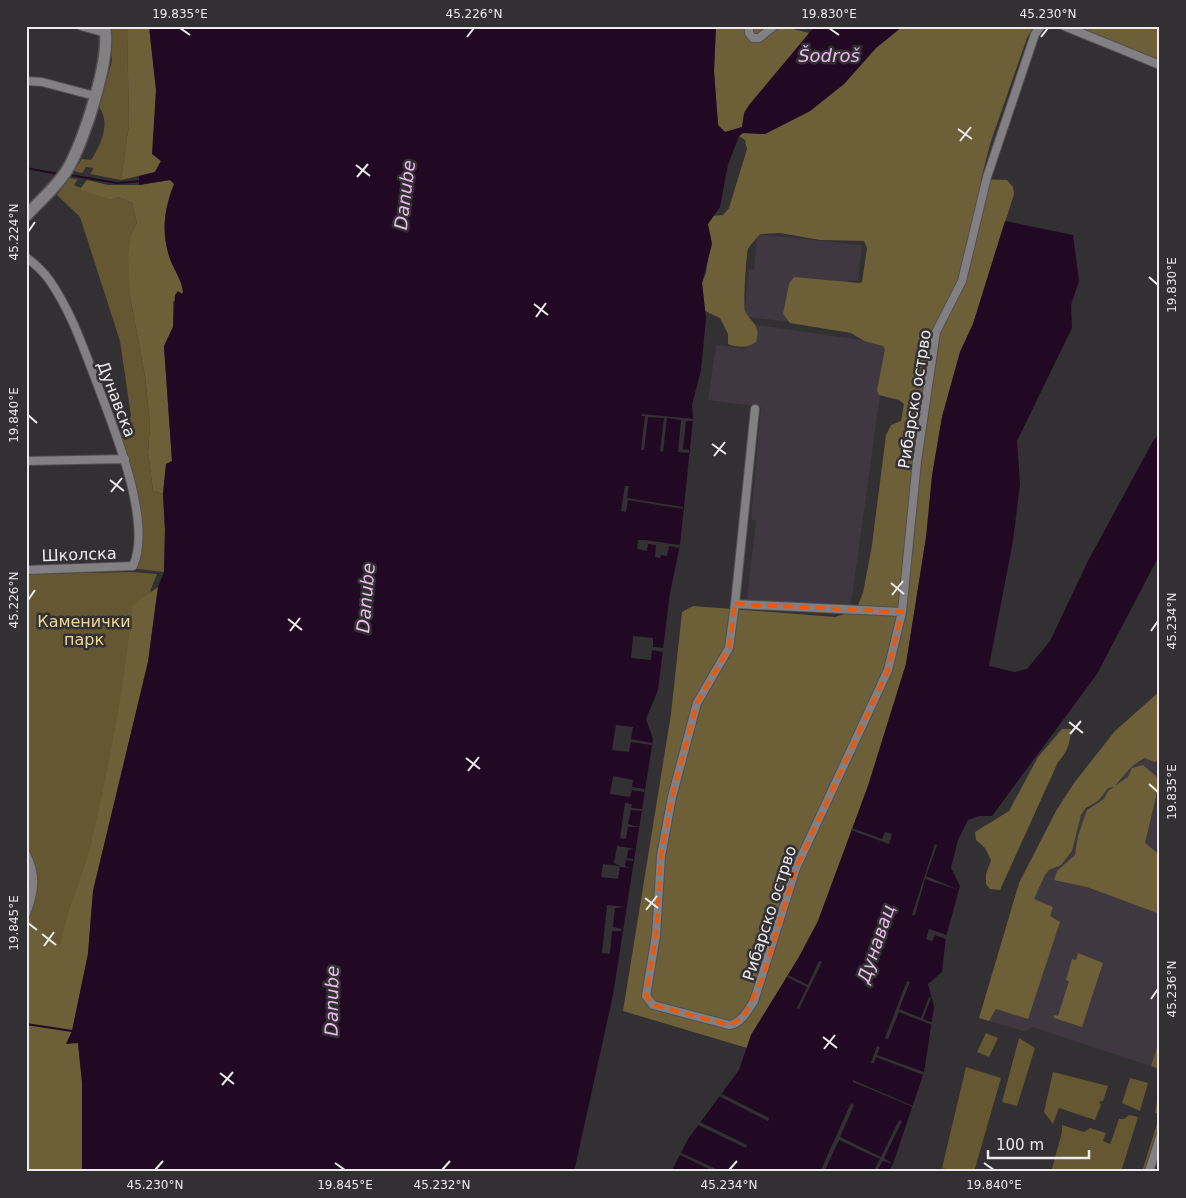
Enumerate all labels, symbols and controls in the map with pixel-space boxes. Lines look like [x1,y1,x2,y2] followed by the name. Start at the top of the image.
[152,7,208,21] text: 19.835°E
[446,7,502,21] text: 45.226°N
[801,7,857,21] text: 19.830°E
[1020,7,1076,21] text: 45.230°N
[798,45,860,66] water label: Šodroš
[390,159,419,231] water label: Danube
[7,204,21,260] text: 45.224°N
[1165,257,1179,313] text: 19.830°E
[894,328,935,470] street label: Рибарско острво
[93,358,140,440] street label: Дунавска
[7,387,21,443] text: 19.840°E
[41,544,117,565] street label: Школска
[352,562,379,634] water label: Danube
[7,572,21,628] text: 45.226°N
[1165,593,1179,649] text: 45.234°N
[37,612,131,649] park label: Каменички парк
[1165,764,1179,820] text: 19.835°E
[739,843,800,983] street label: Рибарско острво
[7,895,21,951] text: 19.845°E
[852,902,899,987] water label: Дунавац
[1165,961,1179,1017] text: 45.236°N
[320,966,343,1036] water label: Danube
[988,1128,1090,1160] scale bar
[996,1136,1044,1154] text: 100 m
[127,1178,183,1192] text: 45.230°N
[317,1178,373,1192] text: 19.845°E
[414,1178,470,1192] text: 45.232°N
[701,1178,757,1192] text: 45.234°N
[966,1178,1022,1192] text: 19.840°E

